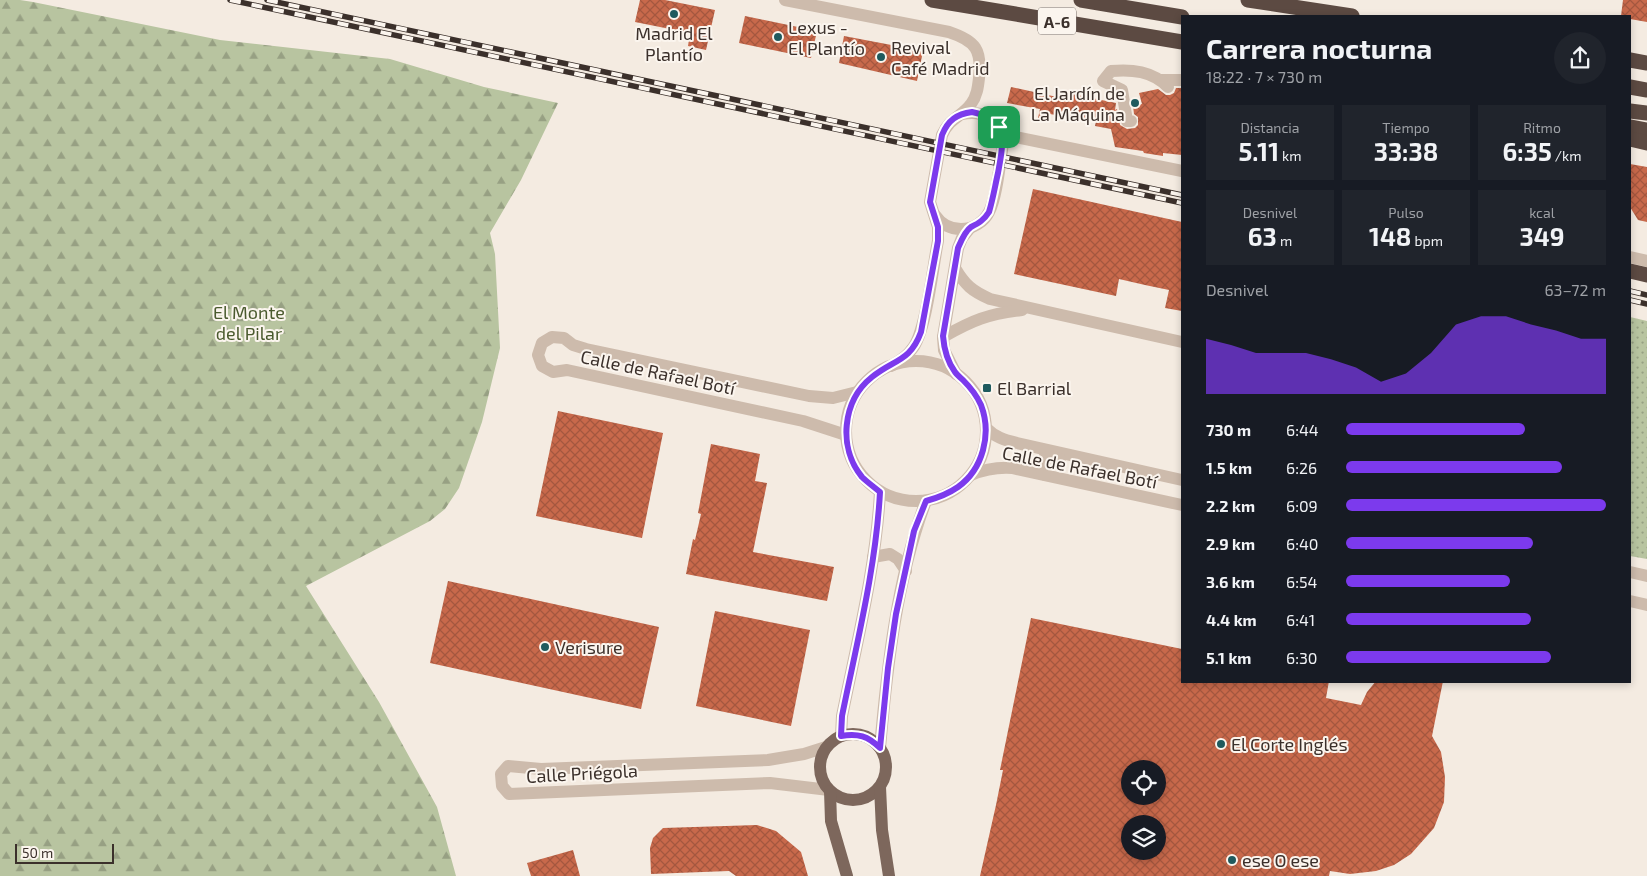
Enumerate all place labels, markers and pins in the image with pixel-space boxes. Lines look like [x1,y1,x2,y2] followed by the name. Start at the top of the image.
[668,8,680,20] marker: Madrid El Plantío
[788,16,865,59] place label: Lexus - El Plantío
[635,22,713,65] place label: Madrid El Plantío
[772,31,784,43] marker: Lexus - El Plantío
[891,36,990,79] place label: Revival Café Madrid
[875,51,887,63] marker: Revival Café Madrid
[1031,82,1125,125] place label: El Jardín de La Máquina
[1129,97,1141,109] marker: El Jardín de La Máquina
[978,106,1020,148] pin
[997,377,1072,399] place label: El Barrial
[981,382,993,394] marker: El Barrial
[555,636,623,658] place label: Verisure
[539,641,551,653] marker: Verisure
[1231,733,1348,755] place label: El Corte Inglés
[1215,738,1227,750] marker: El Corte Inglés
[1242,849,1319,871] place label: ese O ese
[1226,854,1238,866] marker: ese O ese

